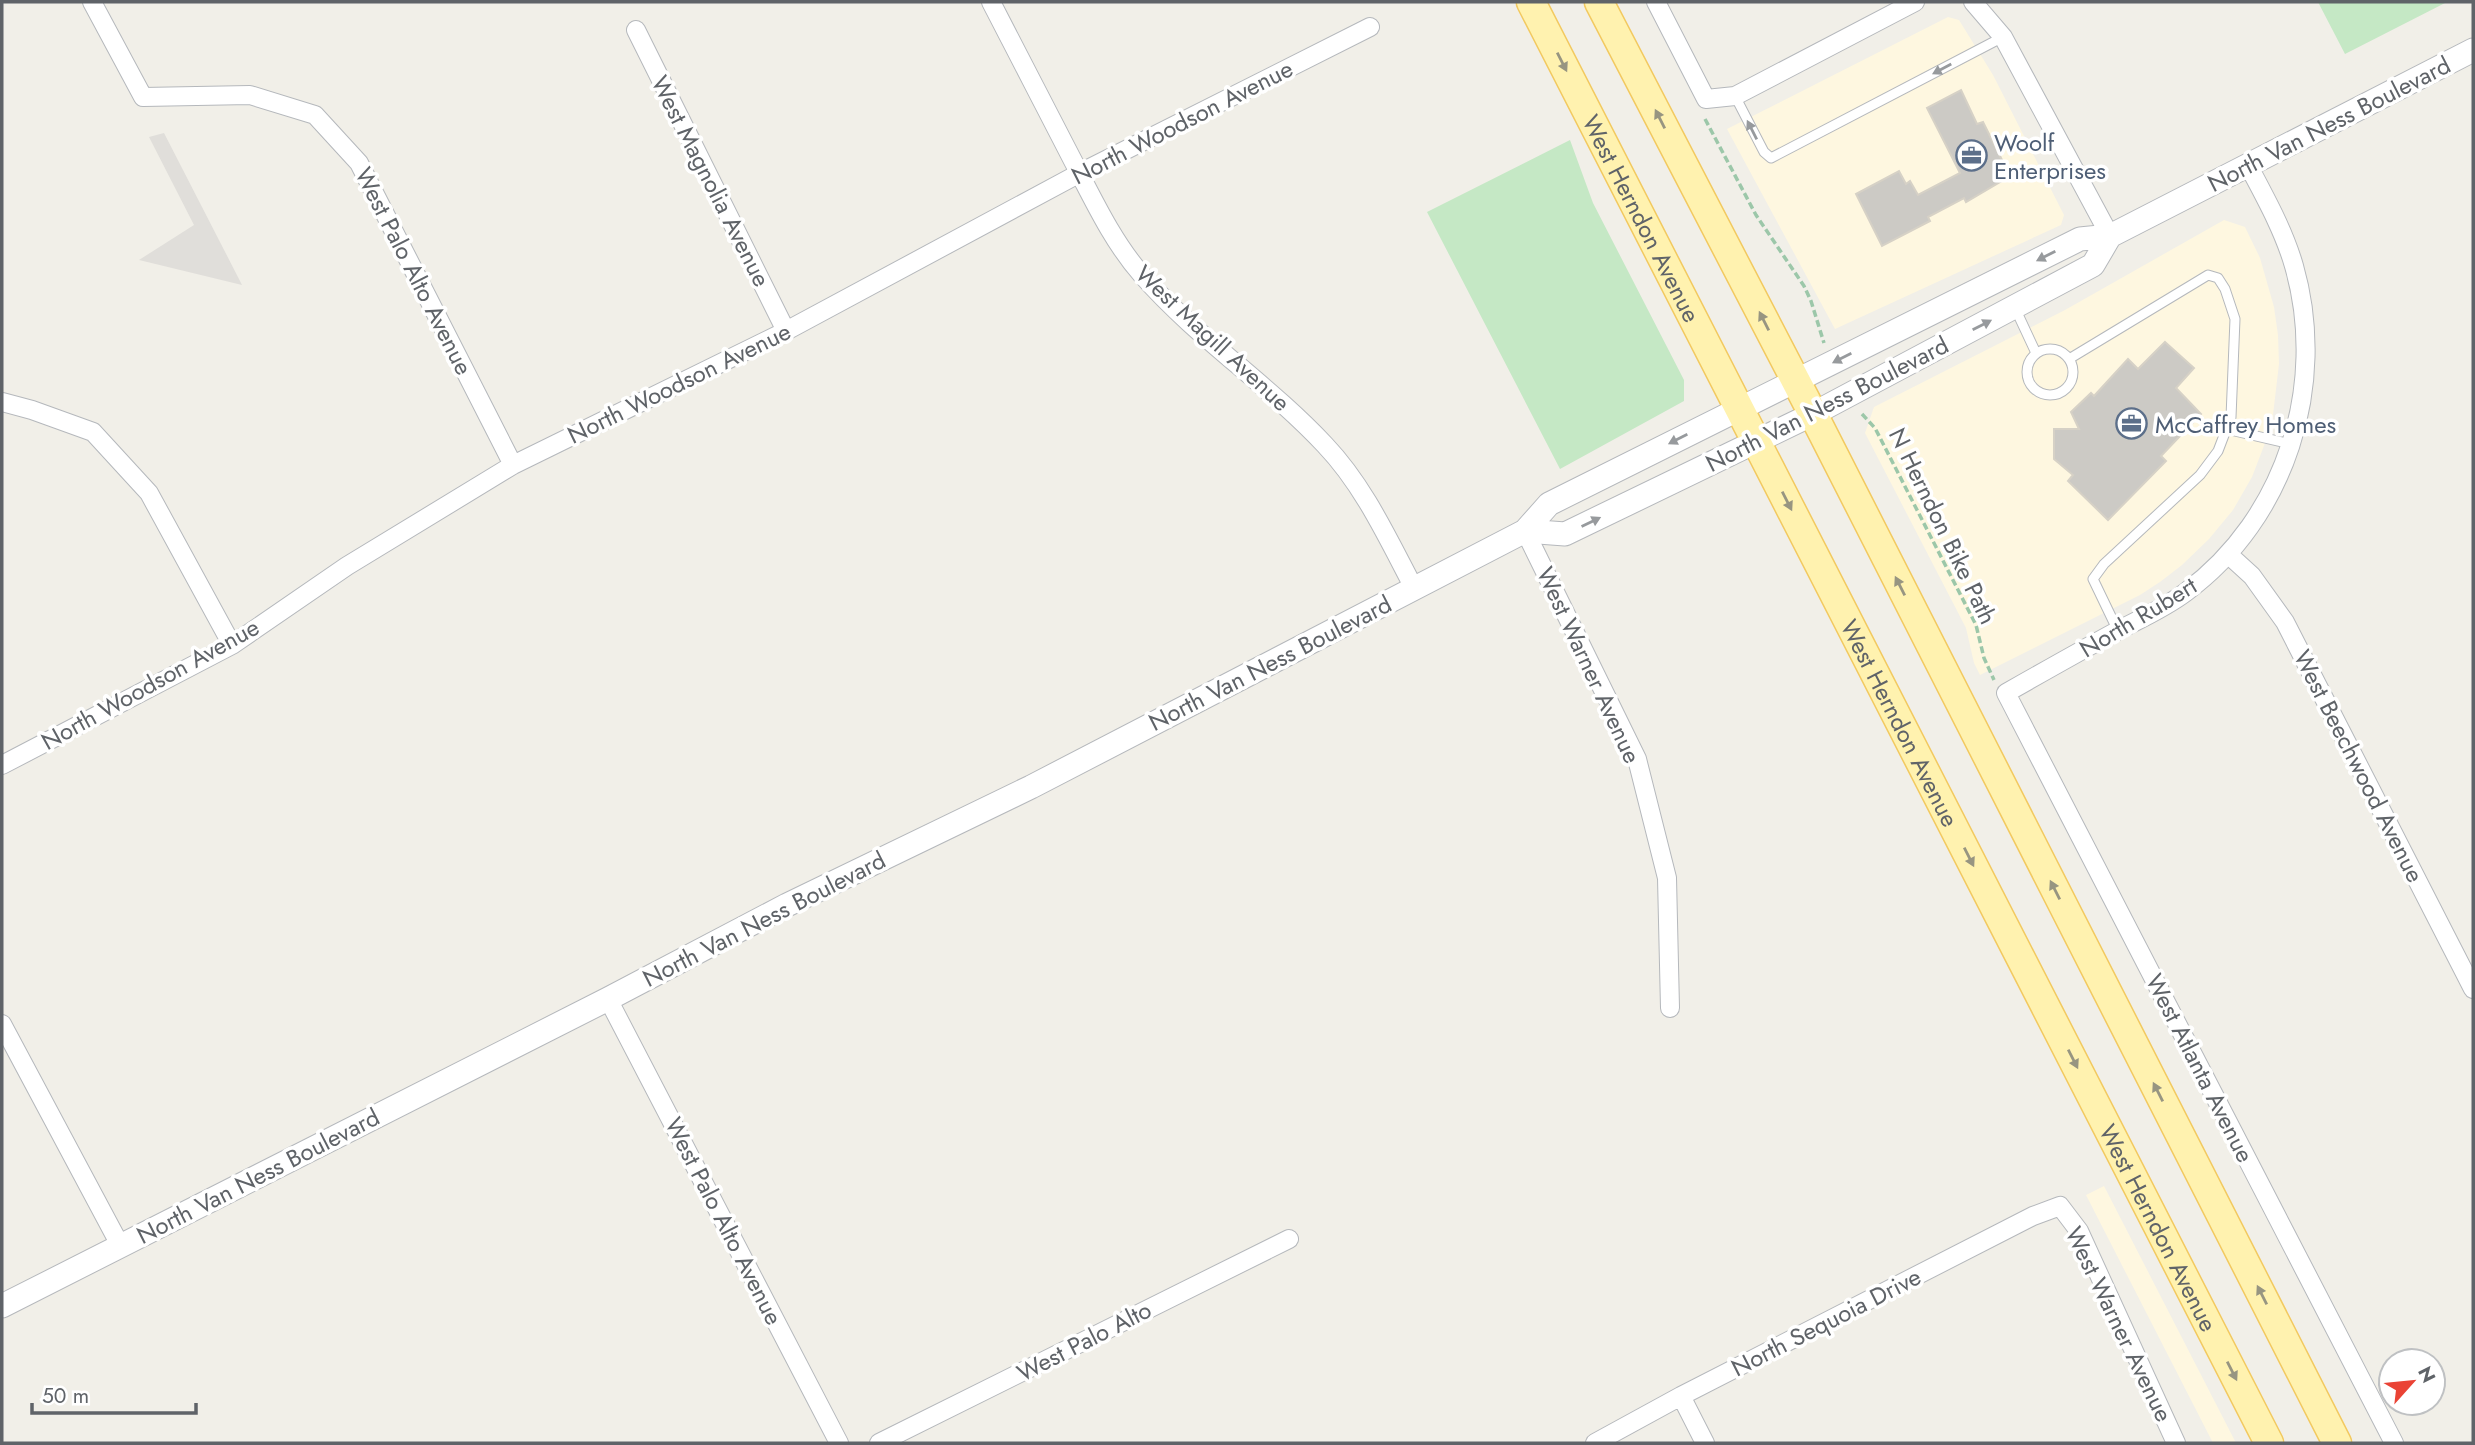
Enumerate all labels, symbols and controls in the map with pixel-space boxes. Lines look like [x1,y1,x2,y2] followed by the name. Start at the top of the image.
[2201,47,2457,201] street label: North Van Ness Boulevard
[1065,51,1299,193] street label: North Woodson Avenue
[1556,53,1568,72] one-way arrow
[1932,63,1952,74] one-way arrow
[643,69,779,293] street label: West Magnolia Avenue
[1574,109,1709,328] street label: West Herndon Avenue
[1654,109,1665,129] one-way arrow
[1747,120,1758,140] one-way arrow
[1994,125,2106,188] place label: Woolf Enterprises
[1954,139,1988,173] office icon: Woolf Enterprises
[346,161,482,381] street label: West Palo Alto Avenue
[2036,250,2056,261] one-way arrow
[1128,257,1298,419] street label: West Magill Avenue
[1758,312,1770,331] one-way arrow
[561,314,797,452] street label: North Woodson Avenue
[1972,320,1992,331] one-way arrow
[1699,327,1955,481] street label: North Van Ness Boulevard
[1832,352,1852,364] one-way arrow
[2115,407,2149,441] office icon: McCaffrey Homes
[2155,407,2336,442] place label: McCaffrey Homes
[1880,422,2006,630] street label: N Herndon Bike Path
[1668,433,1688,444] one-way arrow
[1781,492,1793,512] one-way arrow
[1581,516,1601,528] one-way arrow
[1528,561,1650,769] street label: West Warner Avenue
[2073,568,2204,666] street label: North Rubert
[1895,576,1906,596] one-way arrow
[1142,586,1398,740] street label: North Van Ness Boulevard
[35,609,265,759] street label: North Woodson Avenue
[1833,613,1968,833] street label: West Herndon Avenue
[2285,644,2433,888] street label: West Beechwood Avenue
[636,842,892,996] street label: North Van Ness Boulevard
[1963,847,1975,867] one-way arrow
[2049,880,2061,900] one-way arrow
[2137,968,2263,1168] street label: West Atlanta Avenue
[2067,1049,2078,1069] one-way arrow
[2153,1082,2165,1102] one-way arrow
[130,1099,386,1253] street label: North Van Ness Boulevard
[656,1111,792,1331] street label: West Palo Alto Avenue
[2091,1118,2226,1337] street label: West Herndon Avenue
[2057,1221,2181,1427] street label: West Warner Avenue
[1725,1259,1927,1385] street label: North Sequoia Drive
[2256,1285,2267,1305] one-way arrow
[1011,1292,1157,1390] street label: West Palo Alto
[2377,1347,2447,1417] north arrow
[2226,1361,2237,1381] one-way arrow
[2411,1362,2442,1387] text: N
[32,1372,196,1416] scale bar
[42,1381,89,1411] text: 50 m

